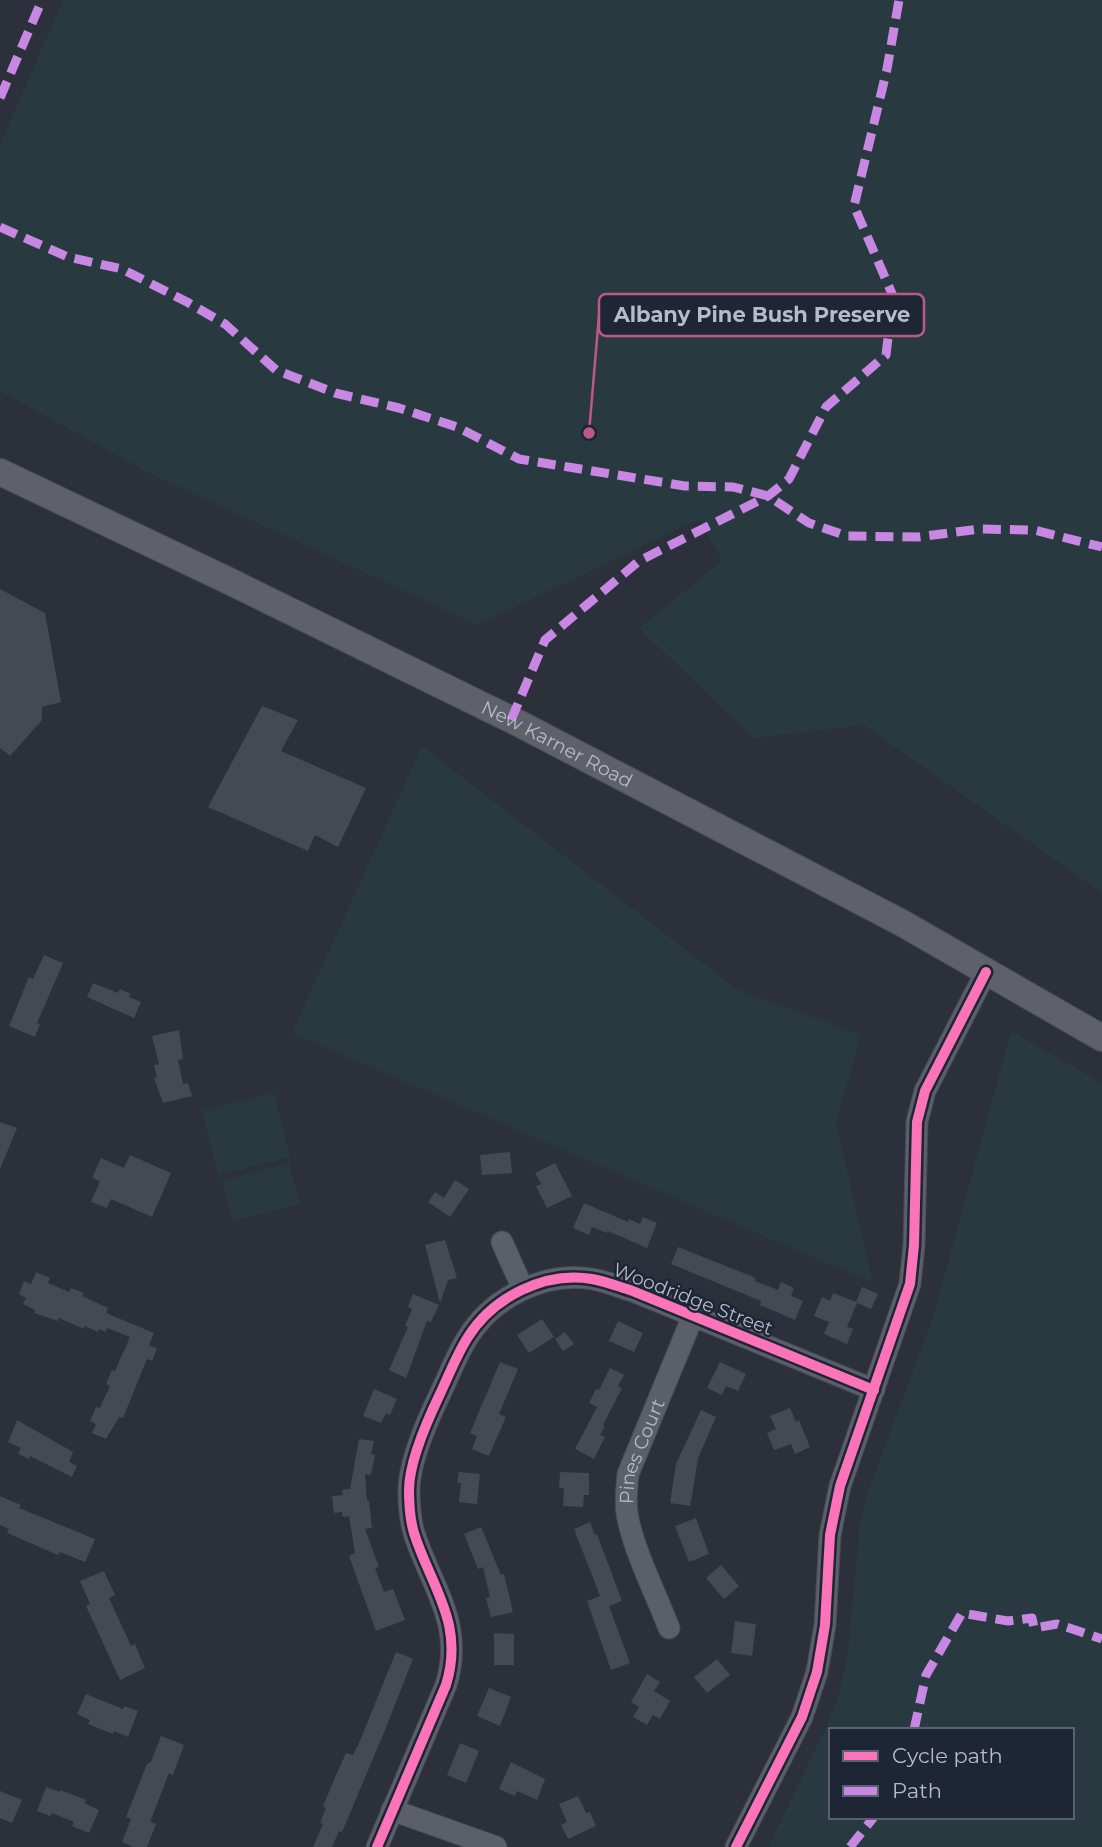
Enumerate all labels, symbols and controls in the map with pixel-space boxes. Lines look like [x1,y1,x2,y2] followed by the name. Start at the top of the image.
[599,294,924,336] callout: Albany Pine Bush Preserve
[613,302,910,327] text: Albany Pine Bush Preserve
[478,695,637,792] street label: New Karner Road
[610,1258,776,1340] street label: Woodridge Street
[614,1395,669,1504] street label: Pines Court
[829,1728,1074,1819] legend
[892,1743,1003,1768] text: Cycle path
[892,1778,942,1803] text: Path

